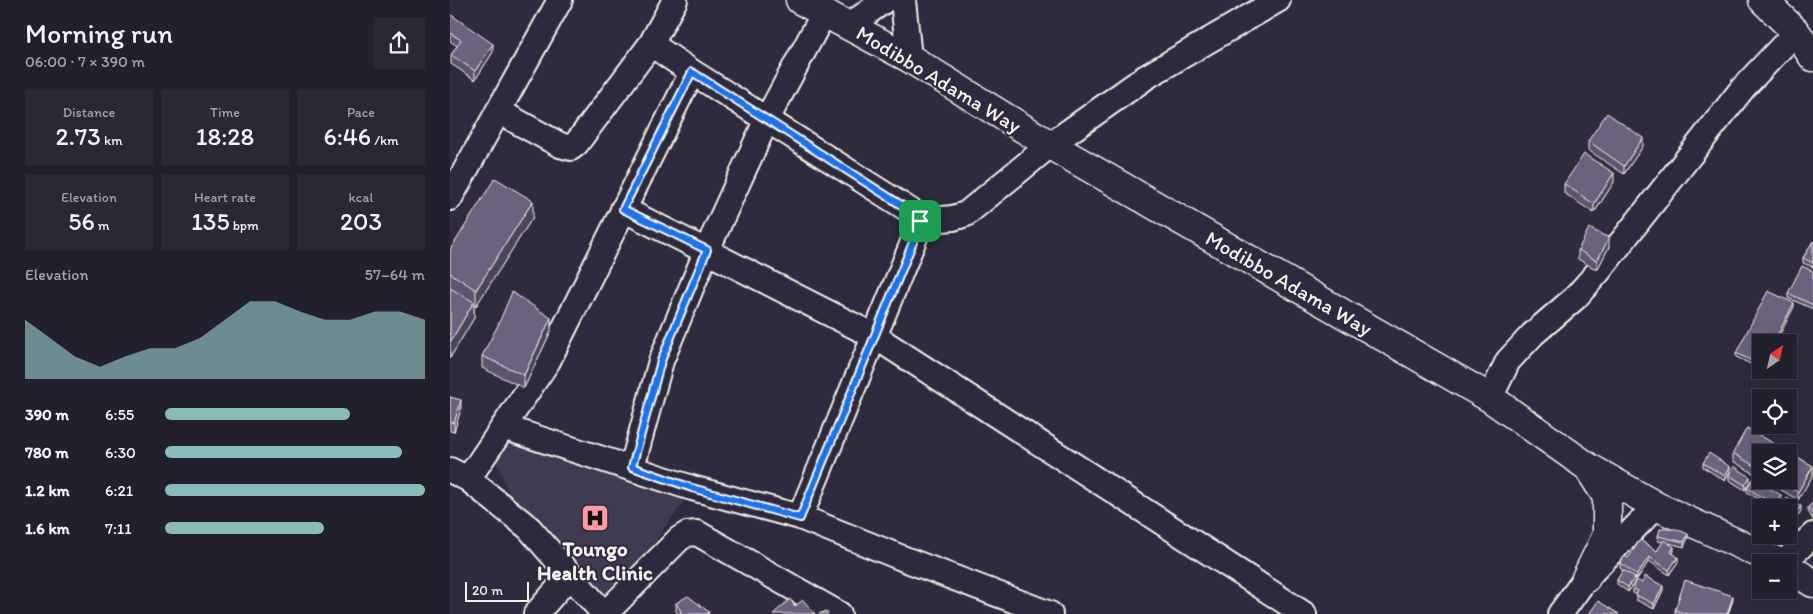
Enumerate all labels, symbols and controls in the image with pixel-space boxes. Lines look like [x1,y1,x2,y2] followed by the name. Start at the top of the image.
[25,16,173,50] text: Morning run
[373,17,425,69] button: share
[852,20,1026,138] street label: Modibbo Adama Way
[25,52,145,71] text: 06:00 · 7 × 390 m
[63,104,115,121] text: Distance
[210,104,240,121] text: Time
[347,104,375,121] text: Pace
[56,121,101,151] text: 2.73
[196,121,254,151] text: 18:28
[323,121,371,151] text: 6:46
[101,132,123,149] text: km
[371,132,399,149] text: /km
[61,189,117,206] text: Elevation
[194,189,256,206] text: Heart rate
[349,189,373,206] text: kcal
[899,200,941,242] pin
[68,206,95,236] text: 56
[191,206,230,236] text: 135
[340,206,382,236] text: 203
[906,207,934,235] icon: arrive
[95,217,110,234] text: m
[230,217,259,234] text: bpm
[1201,225,1377,341] street label: Modibbo Adama Way
[25,265,89,284] text: Elevation
[365,265,425,284] text: 57–64 m
[1752,334,1798,379] north arrow
[1752,334,1797,599] map controls
[1752,389,1797,434] button: locate
[25,405,69,424] text: 390 m
[105,405,134,424] text: 6:55
[25,443,69,462] text: 780 m
[105,443,136,462] text: 6:30
[1752,444,1797,489] button: layers
[25,481,70,500] text: 1.2 km
[105,481,133,500] text: 6:21
[1752,499,1797,544] button: +
[580,503,610,533] hospital icon: Toungo Health Clinic
[25,519,70,538] text: 1.6 km
[105,519,132,538] text: 7:11
[537,536,653,585] place label: Toungo Health Clinic
[1752,554,1797,599] button: −
[465,579,529,602] scale bar
[472,582,503,599] text: 20 m

